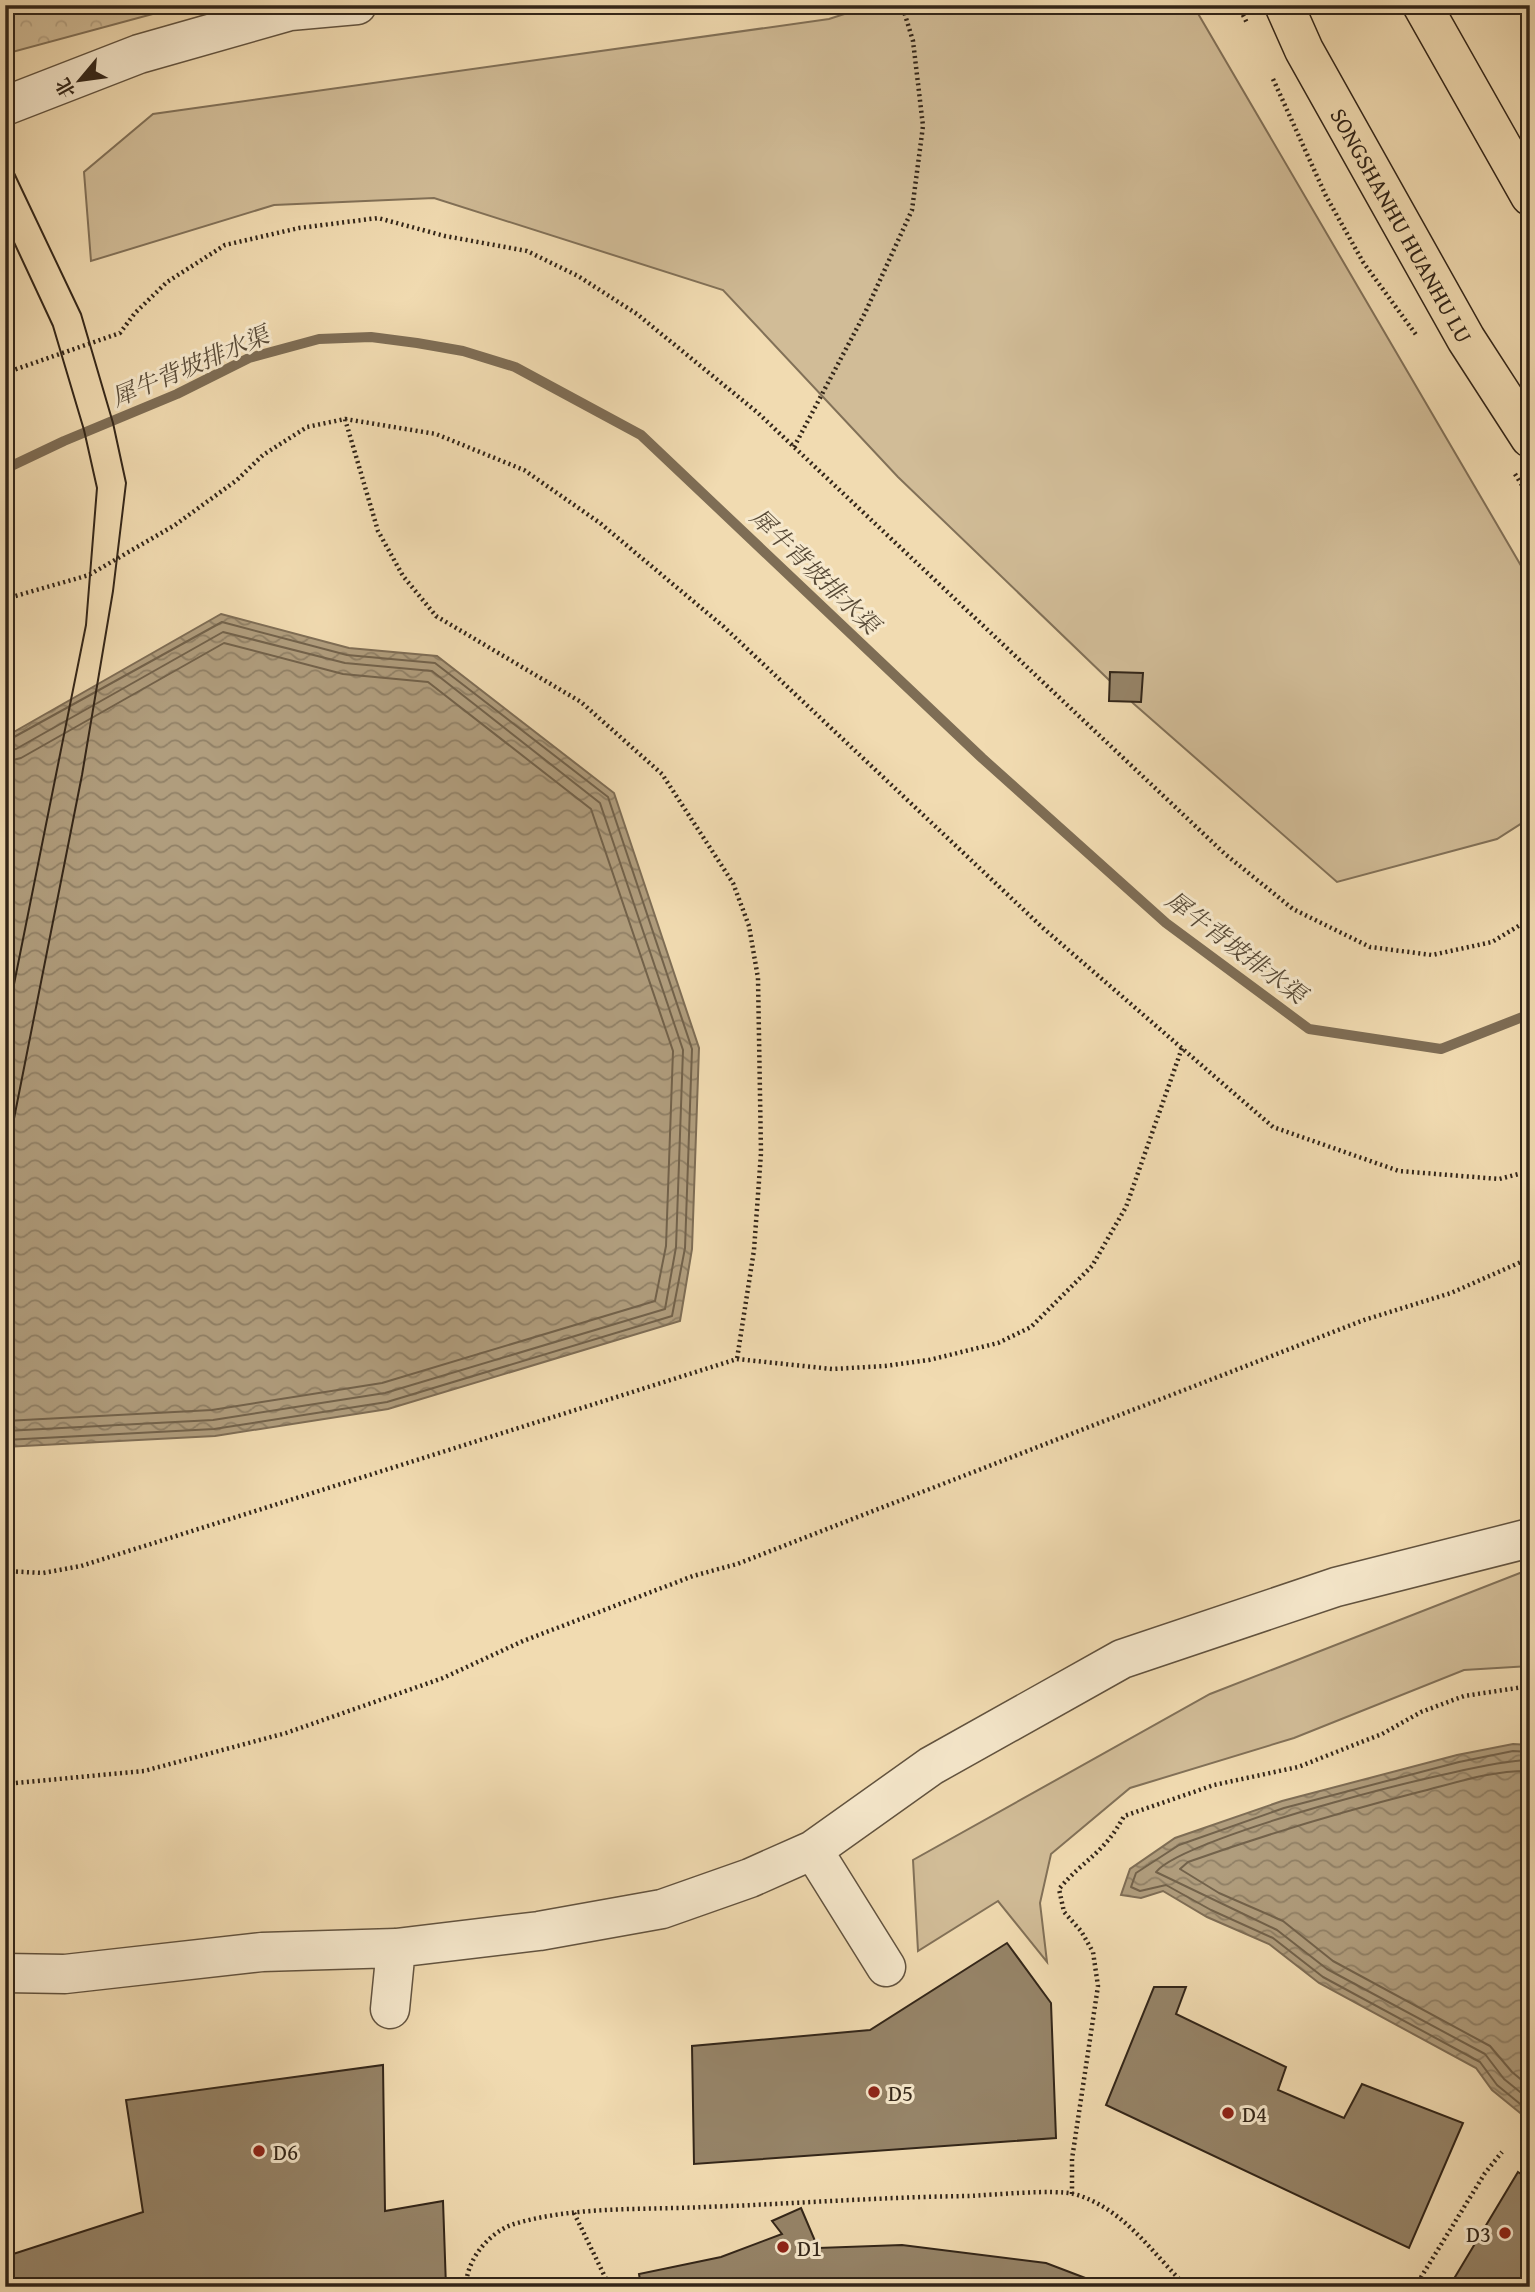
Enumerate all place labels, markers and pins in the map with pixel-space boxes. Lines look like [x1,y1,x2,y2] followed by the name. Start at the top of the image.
[888,2076,913,2109] place label: D5
[866,2084,882,2100] marker: D5
[1242,2097,1267,2130] place label: D4
[1220,2105,1236,2121] marker: D4
[273,2135,298,2168] place label: D6
[251,2143,267,2159] marker: D6
[1466,2217,1491,2250] place label: D3
[1497,2225,1513,2241] marker: D3
[797,2231,822,2264] place label: D1
[775,2239,791,2255] marker: D1

